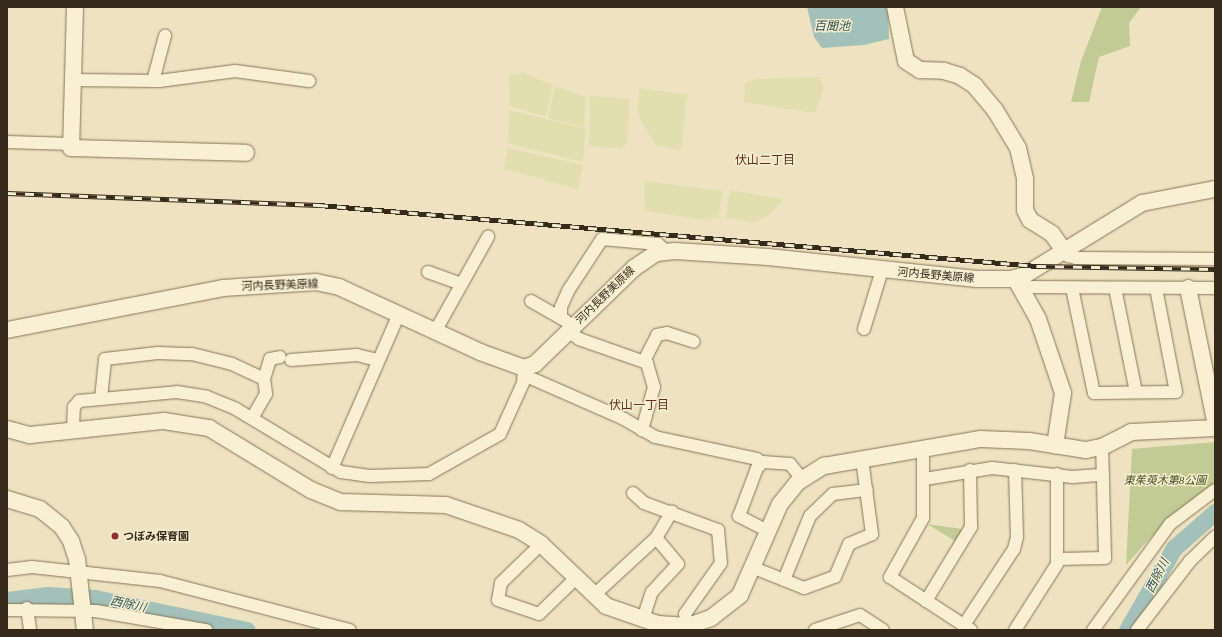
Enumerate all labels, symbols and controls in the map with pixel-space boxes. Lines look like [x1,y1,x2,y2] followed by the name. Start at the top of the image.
[814,20,850,34] water label: 百聞池
[735,154,795,168] district label: 伏山二丁目
[573,264,637,326] street label: 河内長野美原線
[897,265,975,285] street label: 河内長野美原線
[241,277,319,293] street label: 河内長野美原線
[609,399,669,413] district label: 伏山一丁目
[1124,473,1206,487] park label: 東茱萸木第8公園
[123,529,189,543] place label: つぼみ保育園
[110,531,120,541] marker: つぼみ保育園
[1143,557,1173,595] water label: 西除川
[109,594,147,616] water label: 西除川

